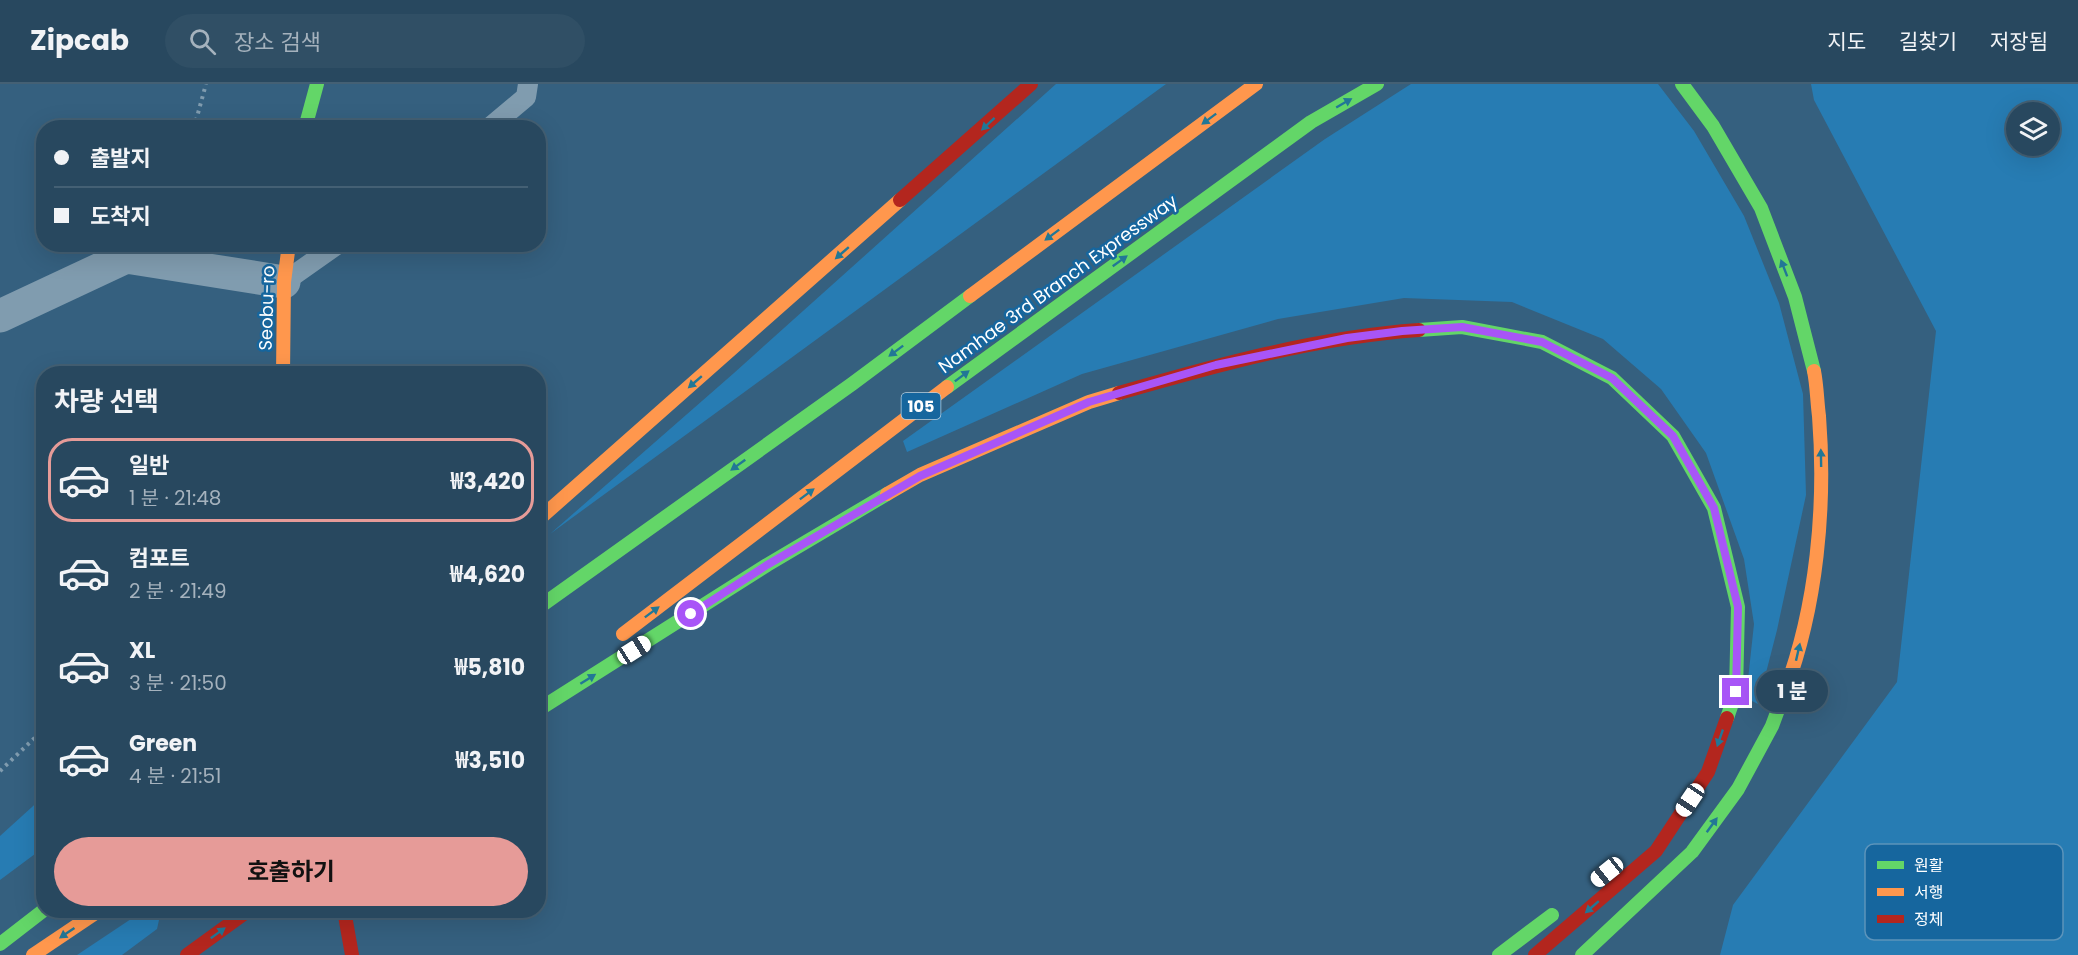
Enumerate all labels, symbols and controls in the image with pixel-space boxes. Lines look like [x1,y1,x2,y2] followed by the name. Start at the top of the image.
[165,14,585,68] search box
[30,21,129,60] text: Zipcab
[186,25,219,58] icon: search
[234,27,321,58] text: 장소 검색
[1827,27,1866,56] text: 지도
[1899,27,1957,56] text: 길찾기
[1990,27,2048,56] text: 저장됨
[1336,98,1352,109] one-way arrow
[2006,102,2060,156] map controls
[2006,102,2060,156] button: layers
[1201,113,1217,125] one-way arrow
[981,116,995,130] one-way arrow
[90,143,151,174] text: 출발지
[933,188,1182,379] street label: Namhae 3rd Branch Expressway
[90,201,151,232] text: 도착지
[1045,229,1061,241] one-way arrow
[835,246,850,259] one-way arrow
[1111,255,1127,267] one-way arrow
[1779,259,1788,277] one-way arrow
[253,265,280,351] street label: Seobu-ro
[888,345,904,357] one-way arrow
[954,369,970,382] one-way arrow
[688,375,703,388] one-way arrow
[54,383,159,420] text: 차량 선택
[902,393,940,419] road number: 105
[1816,449,1826,468] one-way arrow
[129,450,169,481] text: 일반
[57,453,111,507] icon: car
[730,459,746,471] one-way arrow
[451,466,525,497] text: ₩3,420
[129,484,221,512] text: 1 분 · 21:48
[799,488,814,500] one-way arrow
[129,543,190,574] text: 컴포트
[57,546,111,600] icon: car
[450,559,525,590] text: ₩4,620
[129,577,227,605] text: 2 분 · 21:49
[677,600,704,627] route start
[643,606,659,618] one-way arrow
[614,633,654,667] car
[129,635,155,666] text: XL
[57,639,111,693] icon: car
[1794,642,1803,661] one-way arrow
[455,652,525,683] text: ₩5,810
[129,669,227,697] text: 3 분 · 21:50
[1757,671,1829,713] callout: 1 분
[580,673,596,684] one-way arrow
[1777,677,1807,705] text: 1 분
[1722,678,1749,705] route end
[129,728,197,759] text: Green
[1715,729,1725,747] one-way arrow
[57,732,111,786] icon: car
[455,745,525,776] text: ₩3,510
[129,762,221,790] text: 4 분 · 21:51
[1672,780,1708,820] car
[1706,817,1718,833] one-way arrow
[54,837,528,906] button: 호출하기
[1865,844,2063,940] legend
[1587,854,1627,890] car
[1914,854,1944,877] text: 원활
[1914,881,1943,904] text: 서행
[1585,900,1600,913] one-way arrow
[1914,908,1943,931] text: 정체
[59,927,75,939] one-way arrow
[209,927,225,939] one-way arrow

